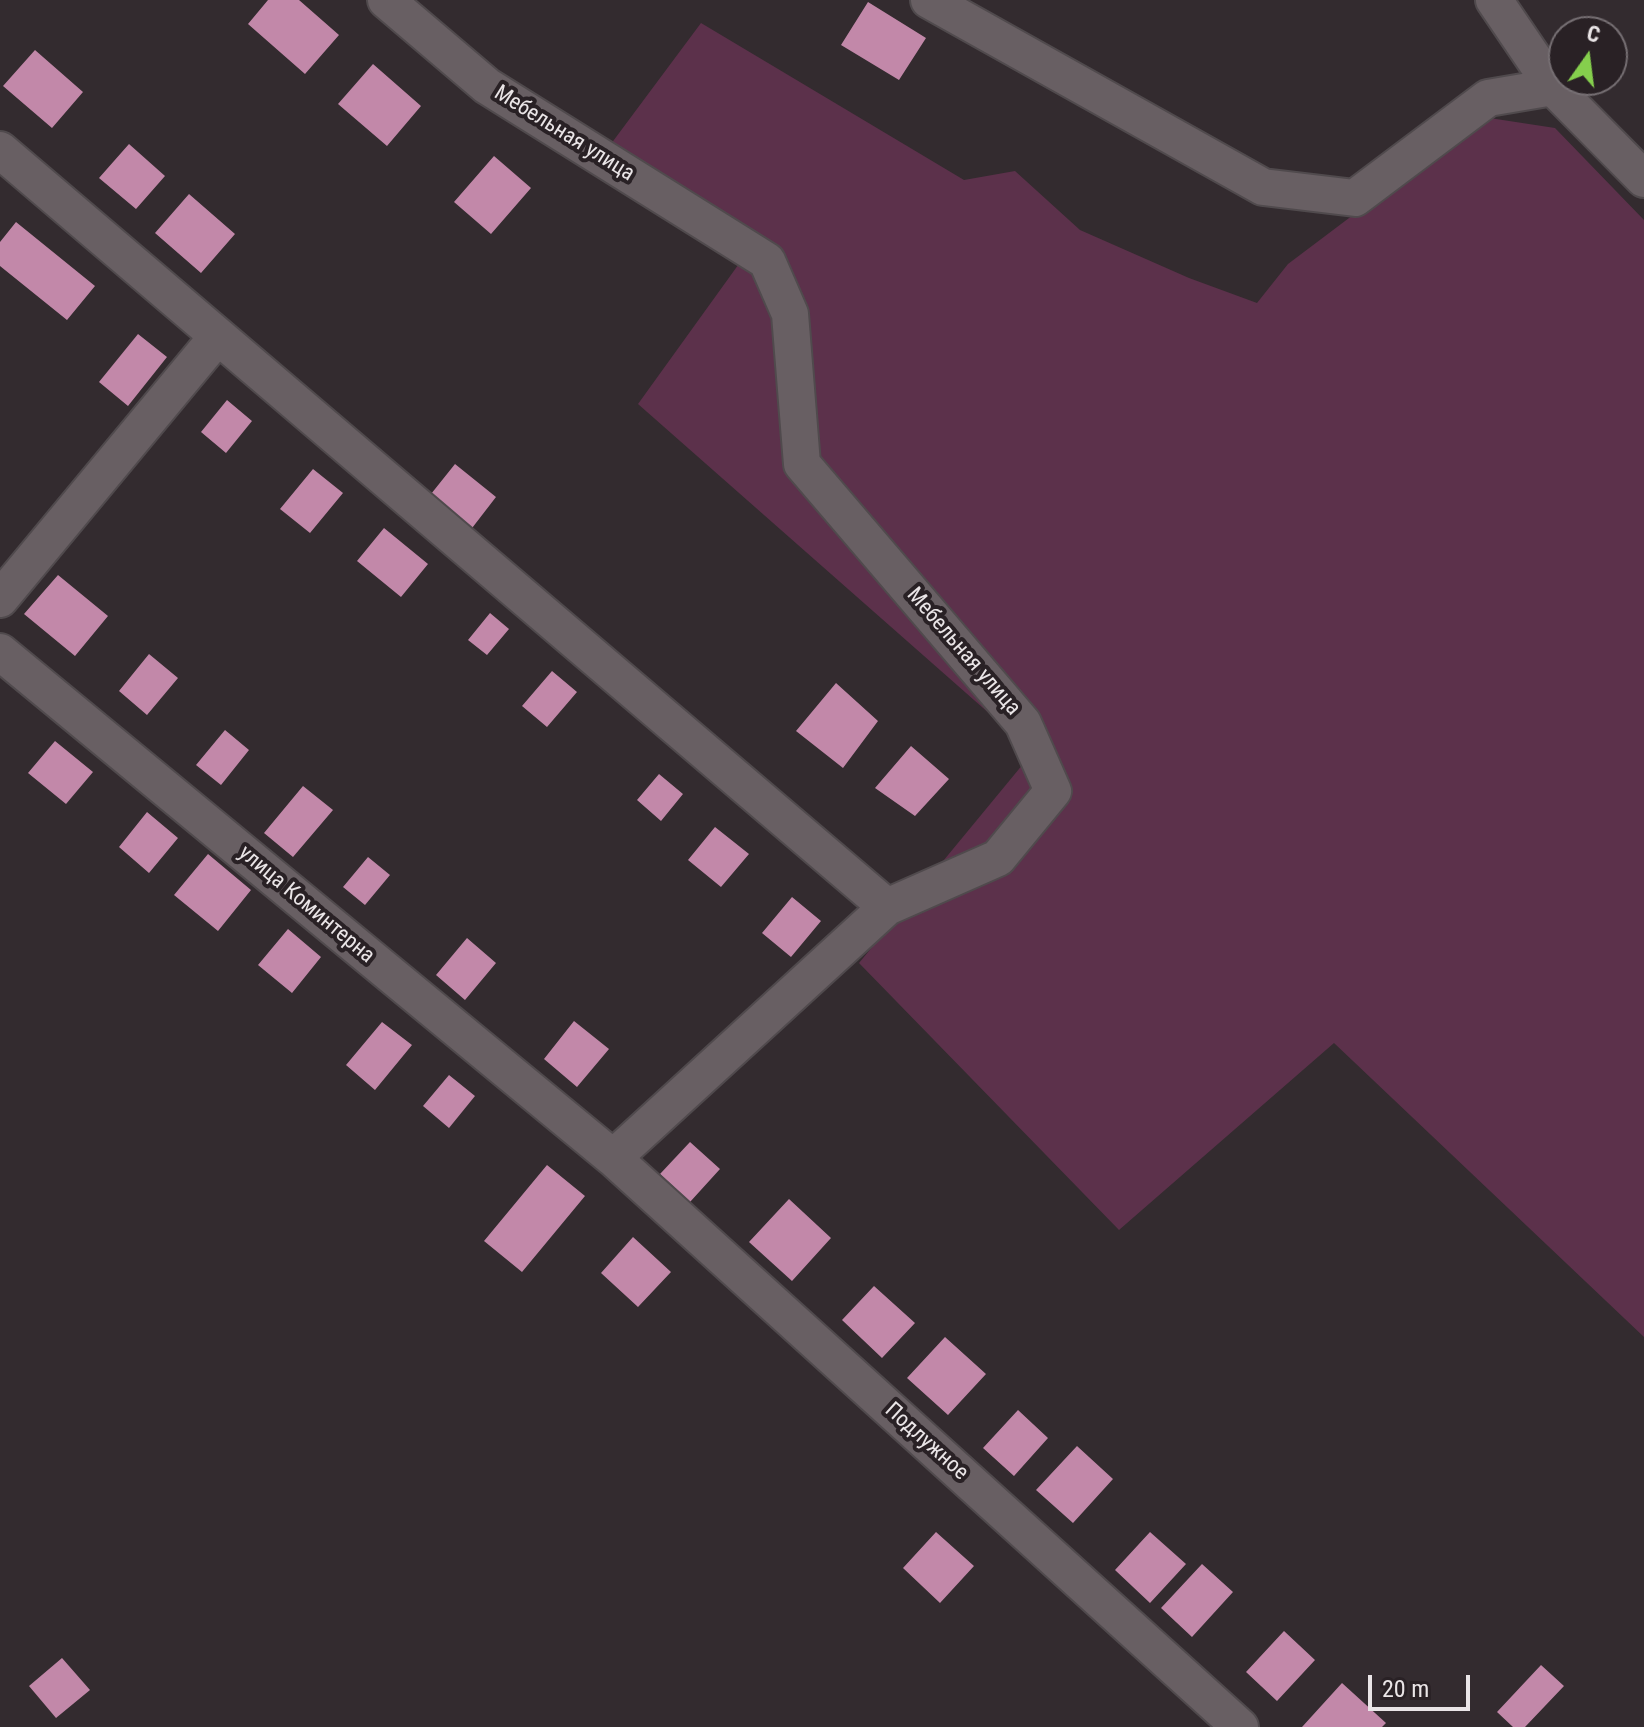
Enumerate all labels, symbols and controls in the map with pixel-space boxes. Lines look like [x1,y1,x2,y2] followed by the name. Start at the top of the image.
[1548,16,1628,96] north arrow
[1584,21,1603,48] text: С
[489,80,639,188] street label: Мебельная улица
[900,583,1026,721] street label: Мебельная улица
[233,840,379,970] street label: улица Коминтерна
[879,1398,973,1486] street label: Подлужное
[1372,1659,1474,1709] scale bar
[1382,1675,1429,1703] text: 20 m

